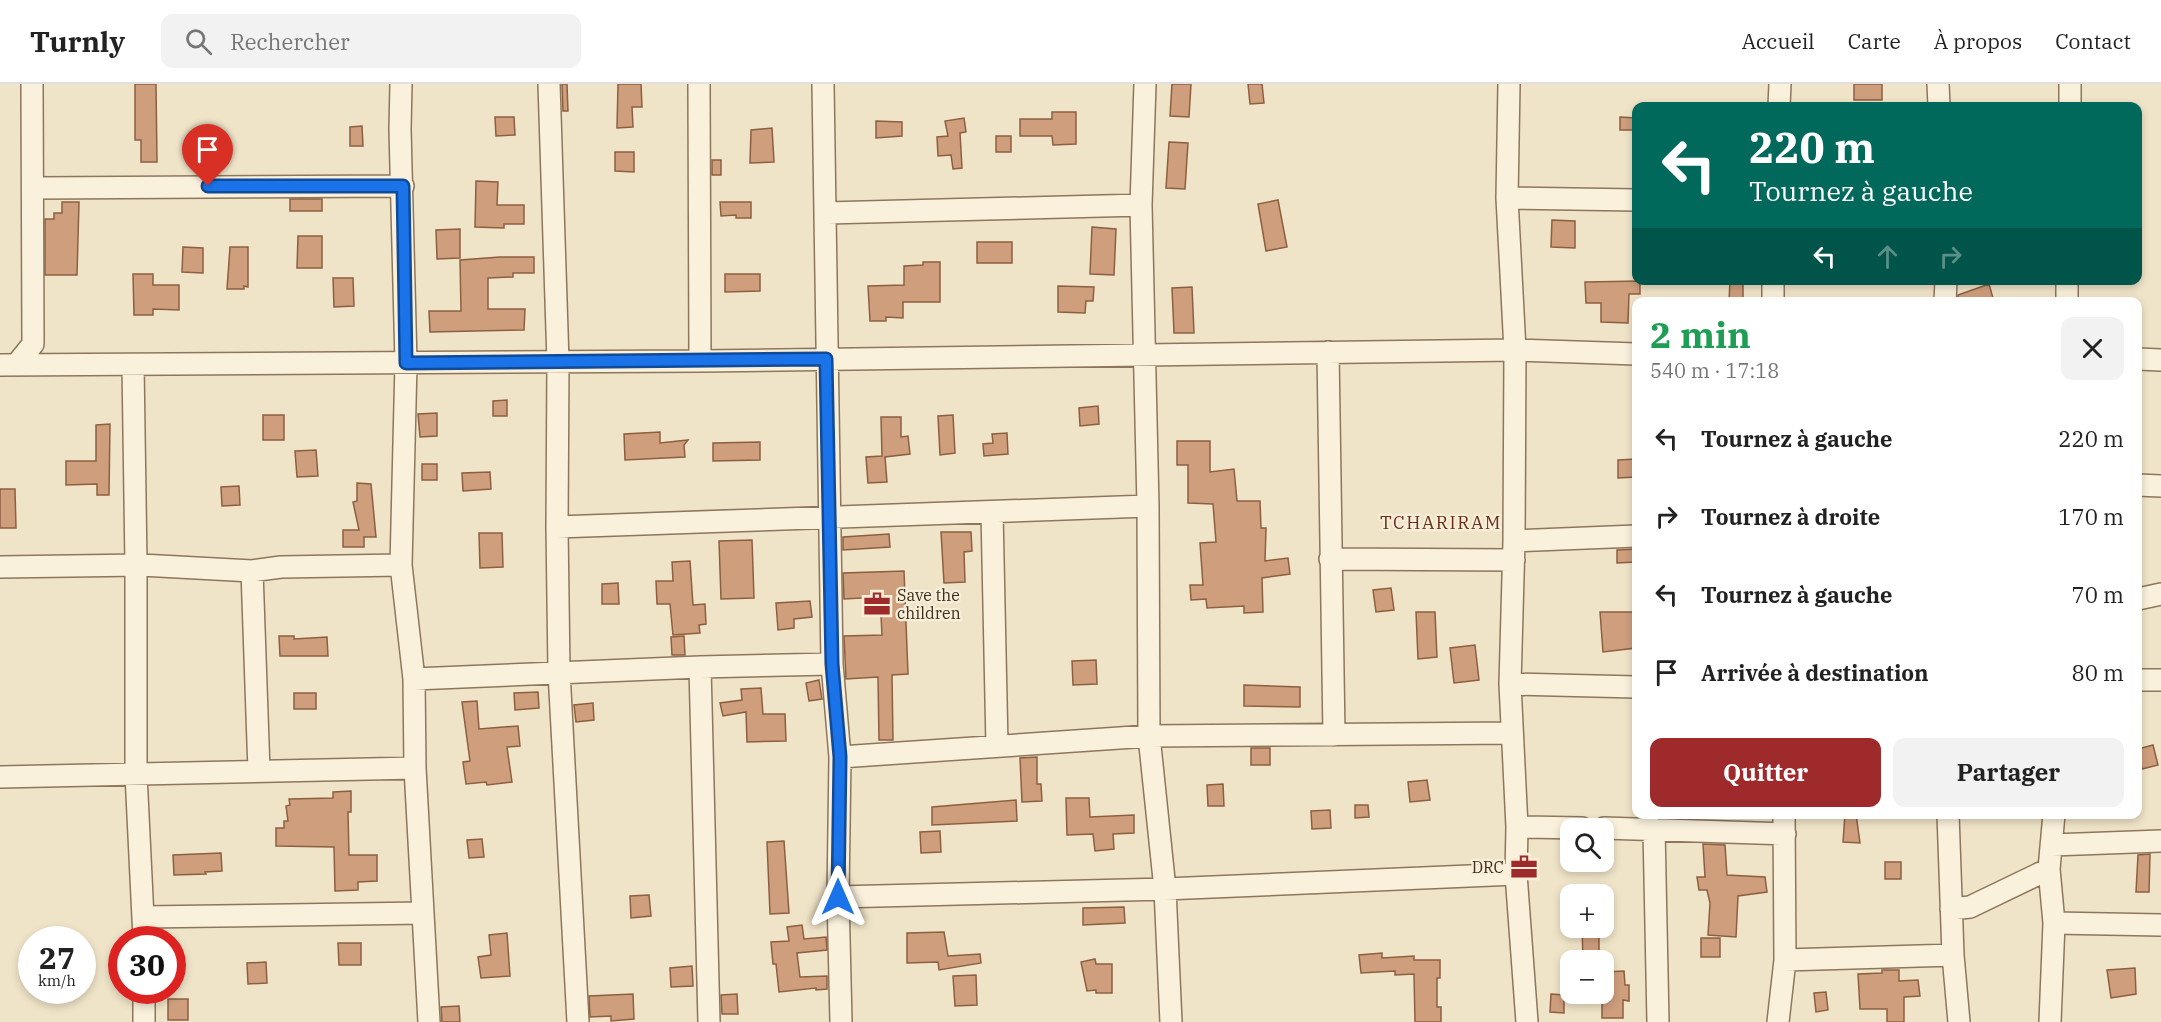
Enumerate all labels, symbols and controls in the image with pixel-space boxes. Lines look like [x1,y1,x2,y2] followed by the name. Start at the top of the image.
[161,14,581,68] search box
[30,23,125,60] text: Turnly
[182,25,215,58] icon: search
[230,27,350,56] text: Rechercher
[1742,27,1815,55] text: Accueil
[1848,27,1901,55] text: Carte
[1934,27,2022,55] text: À propos
[2055,27,2131,55] text: Contact
[1749,120,1875,175] text: 220 m
[182,124,233,186] pin
[1650,126,1728,204] icon: left
[191,133,224,166] icon: arrive
[1749,173,1973,208] text: Tournez à gauche
[1808,240,1841,273] icon: left
[1871,240,1904,273] icon: ahead
[1934,240,1967,273] icon: right
[1650,311,1751,358] text: 2 min
[2061,317,2124,380] button: close
[1650,357,1779,384] text: 540 m · 17:18
[1650,422,1683,455] icon: left
[1701,424,1892,453] text: Tournez à gauche
[2058,424,2124,453] text: 220 m
[1650,500,1683,533] icon: right
[1701,502,1880,531] text: Tournez à droite
[2058,502,2124,531] text: 170 m
[1380,511,1502,534] district label: TCHARIRAM
[1650,578,1683,611] icon: left
[1701,580,1892,609] text: Tournez à gauche
[2072,580,2124,609] text: 70 m
[897,585,961,623] place label: Save the children
[862,589,892,619] office icon: Save the children
[1650,656,1683,689] icon: arrive
[1701,658,1929,687] text: Arrivée à destination
[2072,658,2124,687] text: 80 m
[1650,738,1881,807] button: Quitter
[1893,738,2124,807] button: Partager
[1560,818,1614,1004] map controls
[1560,818,1614,872] button: search
[1509,852,1539,882] office icon: DRC
[1472,857,1504,877] place label: DRC
[806,865,870,929] position arrow
[1560,884,1614,938] button: +
[108,926,186,1004] speed limit sign: 30
[39,938,75,977] text: 27
[1560,950,1614,1004] button: −
[38,971,76,990] text: km/h

